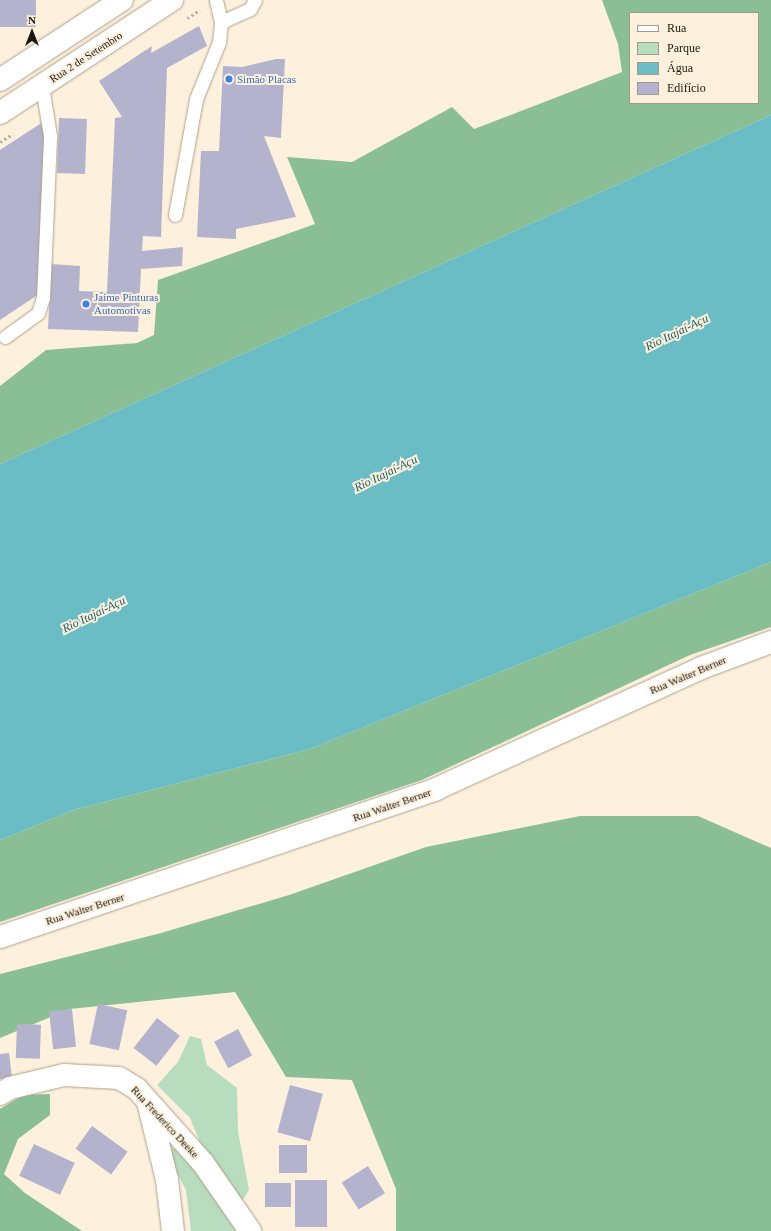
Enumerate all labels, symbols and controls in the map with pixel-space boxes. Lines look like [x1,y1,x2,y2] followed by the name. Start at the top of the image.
[12,12,52,52] north arrow
[629,12,759,104] legend
[28,14,36,26] text: N
[667,21,686,35] text: Rua
[47,29,125,85] street label: Rua 2 de Setembro
[667,41,700,55] text: Parque
[667,61,693,75] text: Água
[237,72,296,86] place label: Simão Placas
[224,74,234,84] marker: Simão Placas
[667,81,706,95] text: Edifício
[94,291,158,317] place label: Jaime Pinturas Automotivas
[81,299,91,309] marker: Jaime Pinturas Automotivas
[643,312,711,354] water label: Rio Itajaí-Açu
[352,453,420,495] water label: Rio Itajaí-Açu
[60,594,128,636] water label: Rio Itajaí-Açu
[648,653,728,697] street label: Rua Walter Berner
[351,785,433,825] street label: Rua Walter Berner
[44,890,126,928] street label: Rua Walter Berner
[128,1083,202,1161] street label: Rua Frederico Deeke

